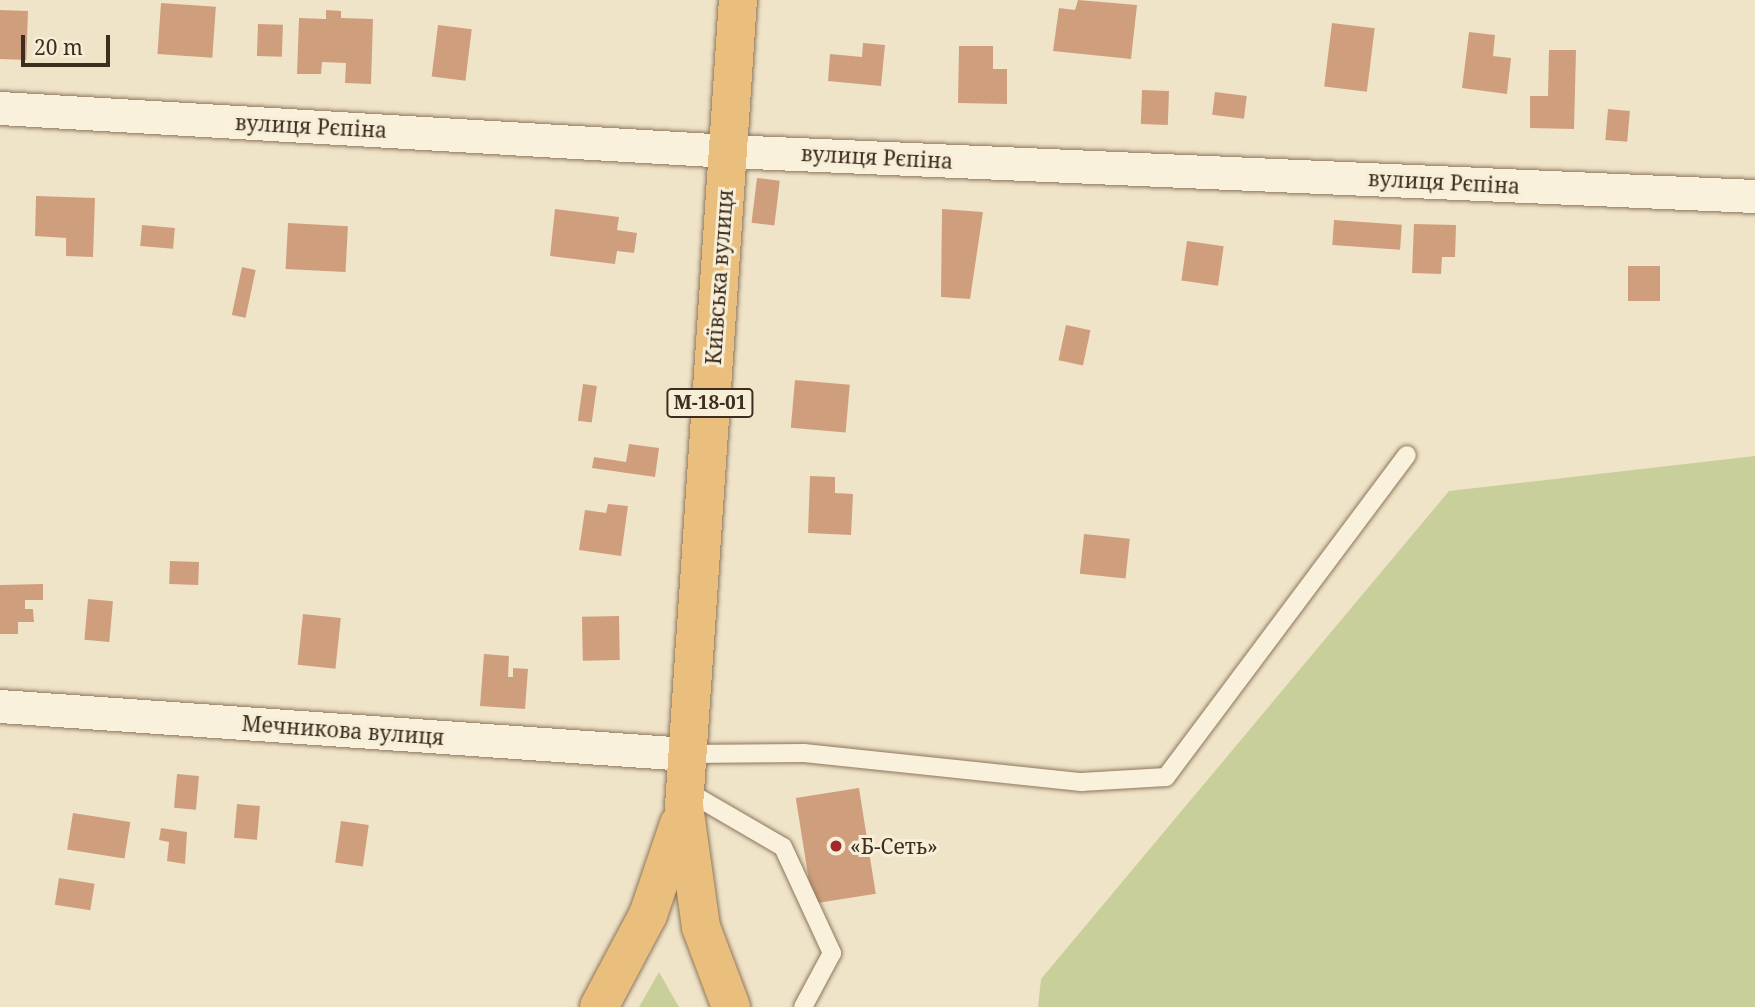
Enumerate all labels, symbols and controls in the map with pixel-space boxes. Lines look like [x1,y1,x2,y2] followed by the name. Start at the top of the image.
[24,21,114,65] scale bar
[34,33,83,61] text: 20 m
[234,109,388,143] street label: вулиця Рєпіна
[800,140,954,174] street label: вулиця Рєпіна
[1367,165,1521,199] street label: вулиця Рєпіна
[700,188,738,366] street label: Київська вулиця
[666,388,754,418] road number: М-18-01
[241,710,445,750] street label: Мечникова вулиця
[850,833,938,859] place label: «Б-Сеть»
[828,838,844,854] marker: «Б-Сеть»

